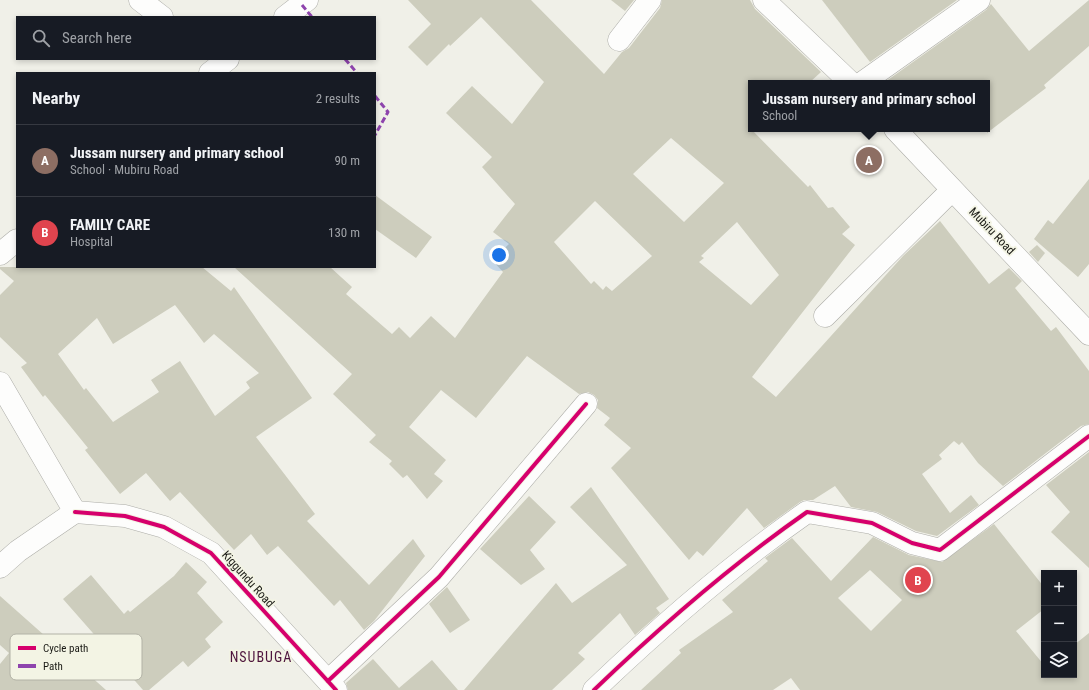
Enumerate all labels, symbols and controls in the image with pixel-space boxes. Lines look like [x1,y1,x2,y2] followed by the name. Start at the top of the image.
[16,16,376,60] search box
[30,27,52,49] icon: search
[62,29,132,47] text: Search here
[748,80,990,132] popup
[32,88,80,108] text: Nearby
[762,90,976,108] text: Jussam nursery and primary school
[316,91,360,106] text: 2 results
[762,108,797,123] text: School
[70,144,284,162] text: Jussam nursery and primary school
[856,145,882,175] pin: A
[41,153,49,168] text: A
[334,153,360,168] text: 90 m
[70,162,179,177] text: School · Mubiru Road
[966,205,1018,257] street label: Mubiru Road
[70,216,150,234] text: FAMILY CARE
[41,225,49,240] text: B
[328,225,360,240] text: 130 m
[70,234,113,249] text: Hospital
[489,245,509,265] your location
[219,548,277,610] street label: Kiggundu Road
[905,565,931,595] pin: B
[1041,570,1077,678] map controls
[1041,570,1077,606] button: +
[1041,606,1077,642] button: −
[10,634,142,680] legend
[43,642,88,655] text: Cycle path
[1041,642,1077,678] button: layers
[230,649,292,665] district label: NSUBUGA
[43,660,63,673] text: Path

